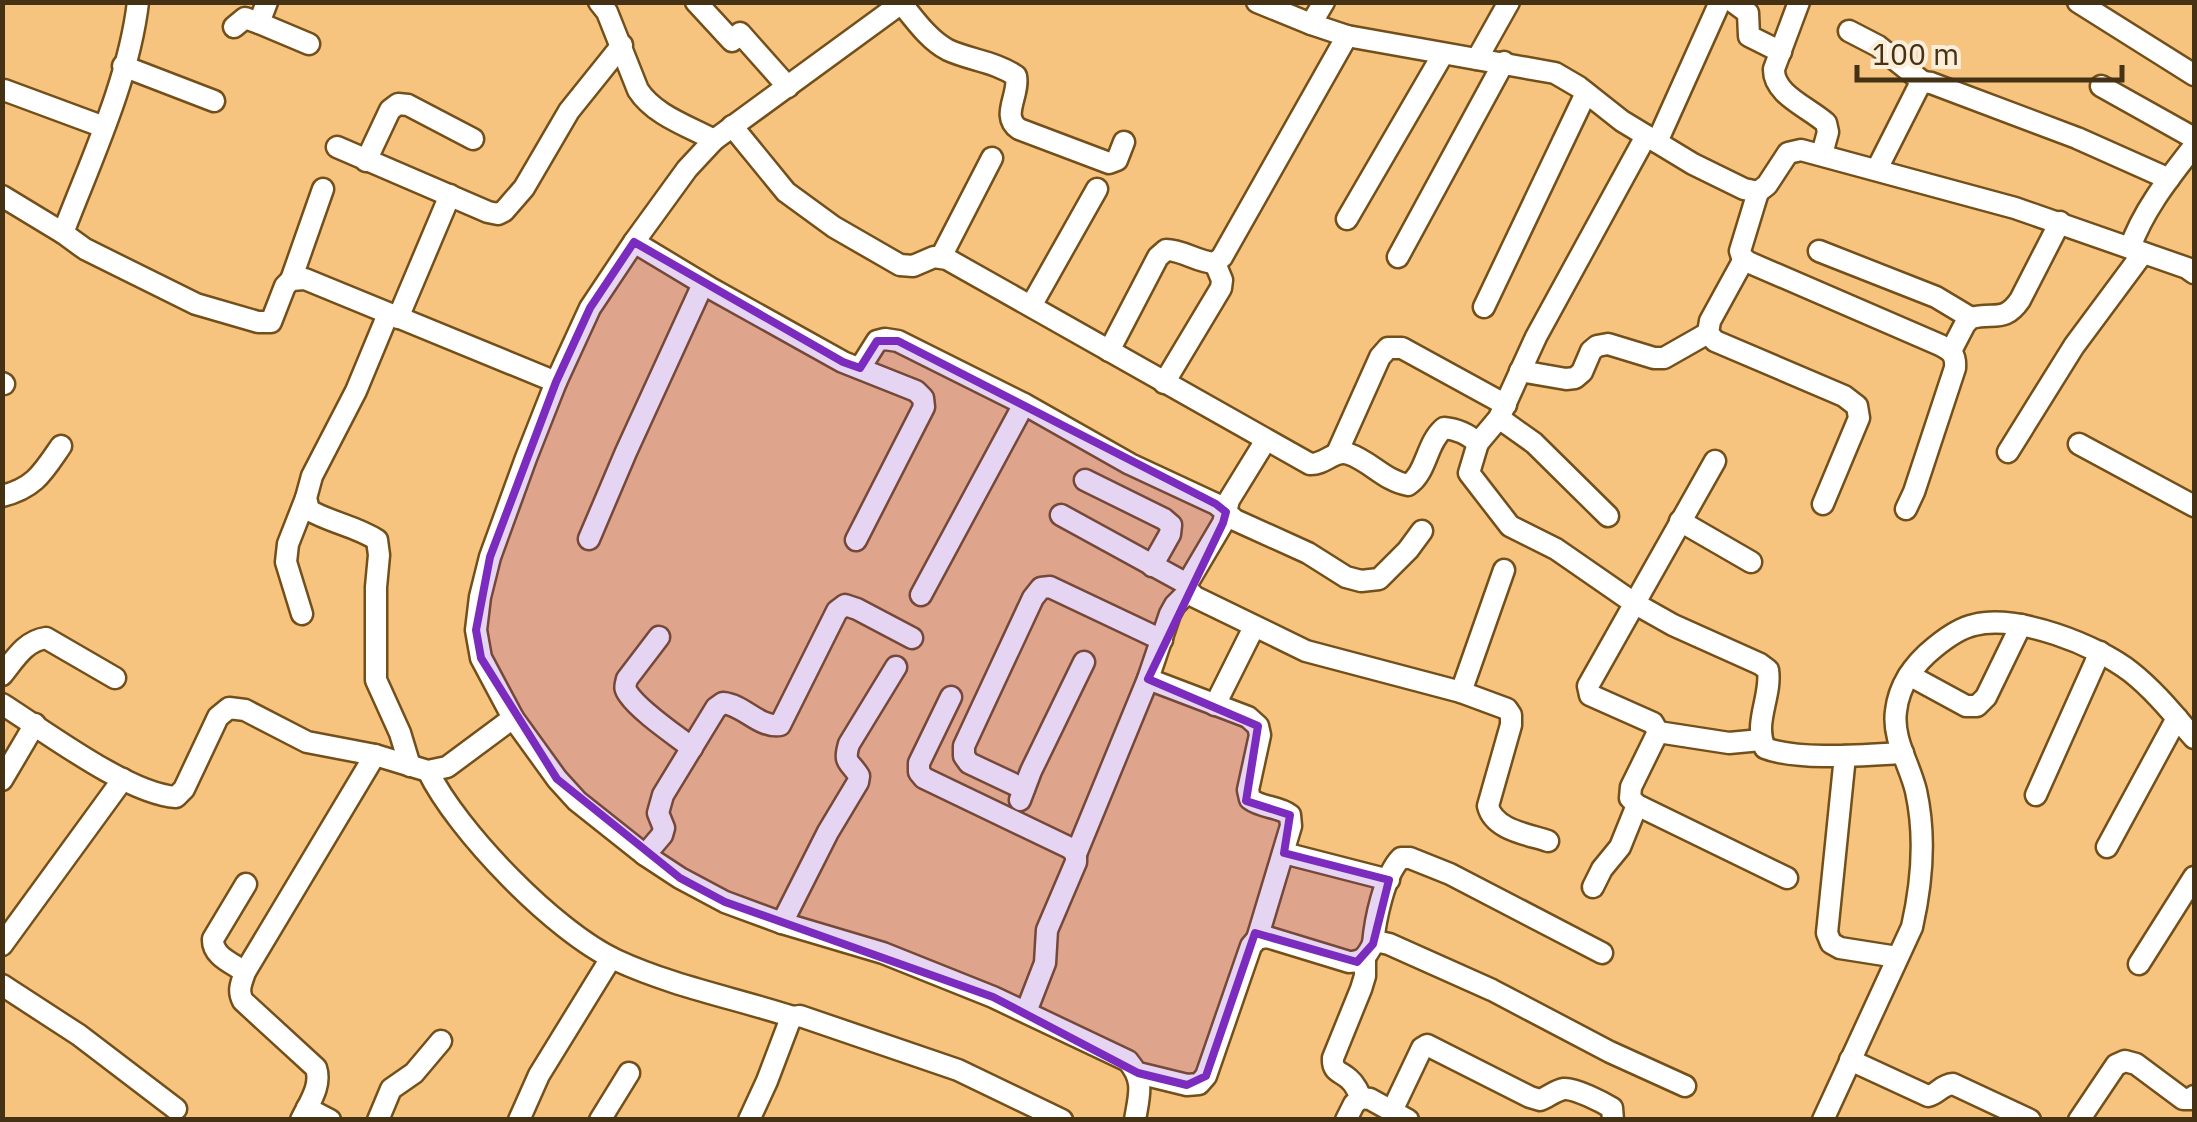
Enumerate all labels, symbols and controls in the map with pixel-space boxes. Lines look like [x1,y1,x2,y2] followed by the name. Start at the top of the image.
[1857,20,2122,82] scale bar
[1872,34,1959,73] text: 100 m

